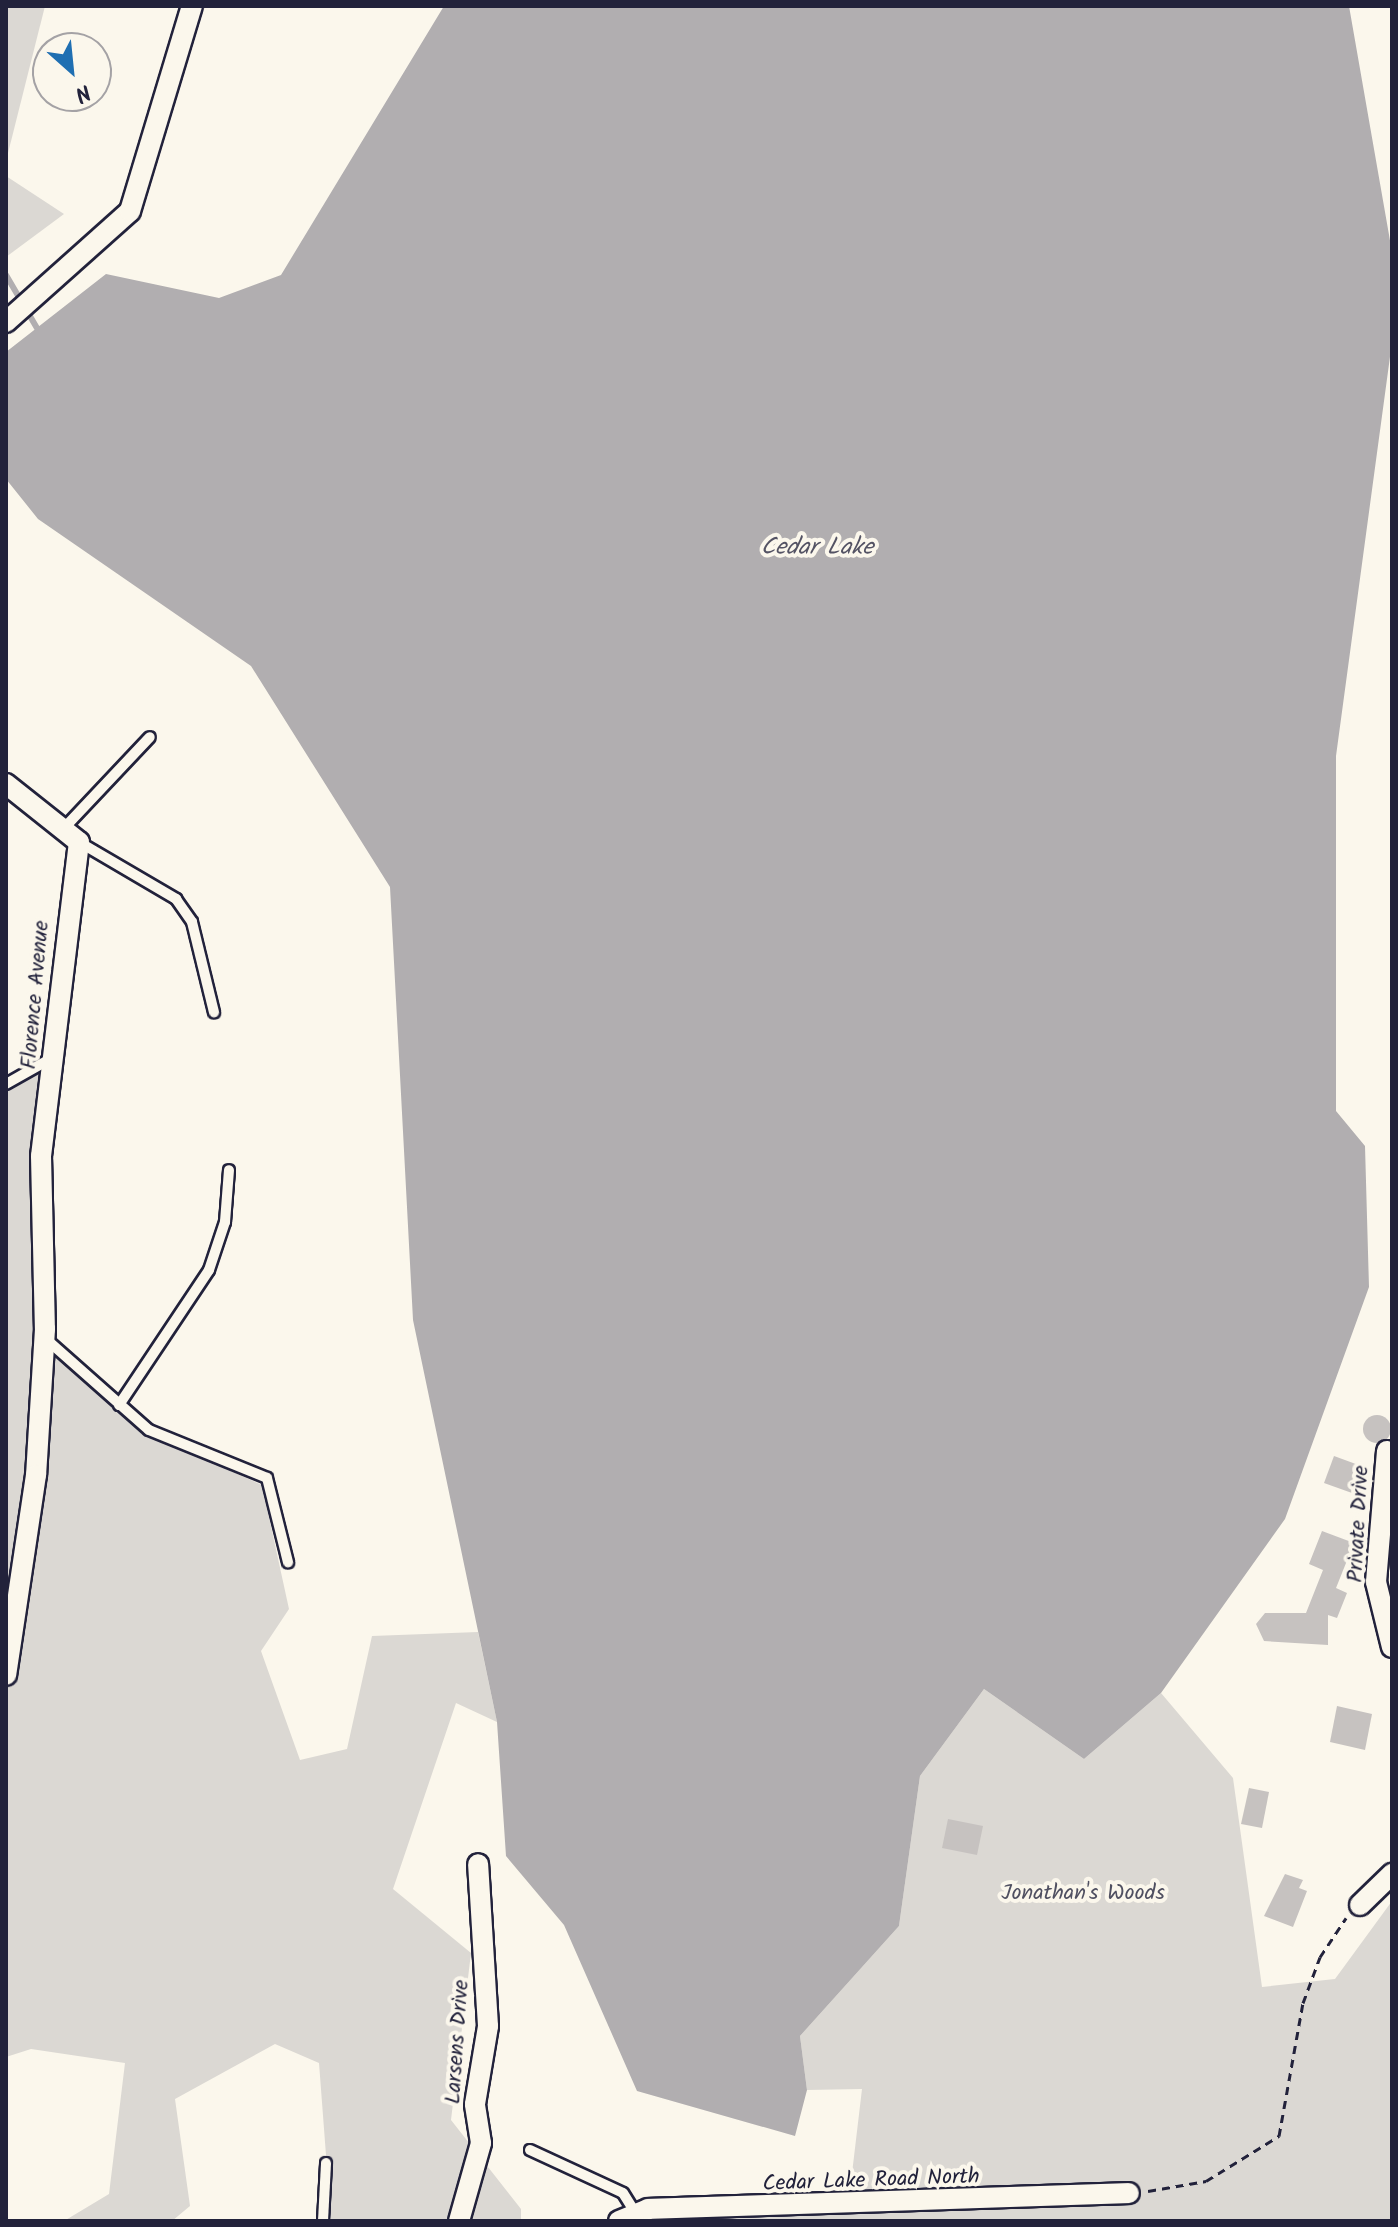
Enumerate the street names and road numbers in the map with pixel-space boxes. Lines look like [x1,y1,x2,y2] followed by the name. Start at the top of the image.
[16,920,56,1070] street label: Florence Avenue
[1343,1465,1375,1583] street label: Private Drive
[440,1979,476,2105] street label: Larsens Drive
[762,2164,980,2198] street label: Cedar Lake Road North

